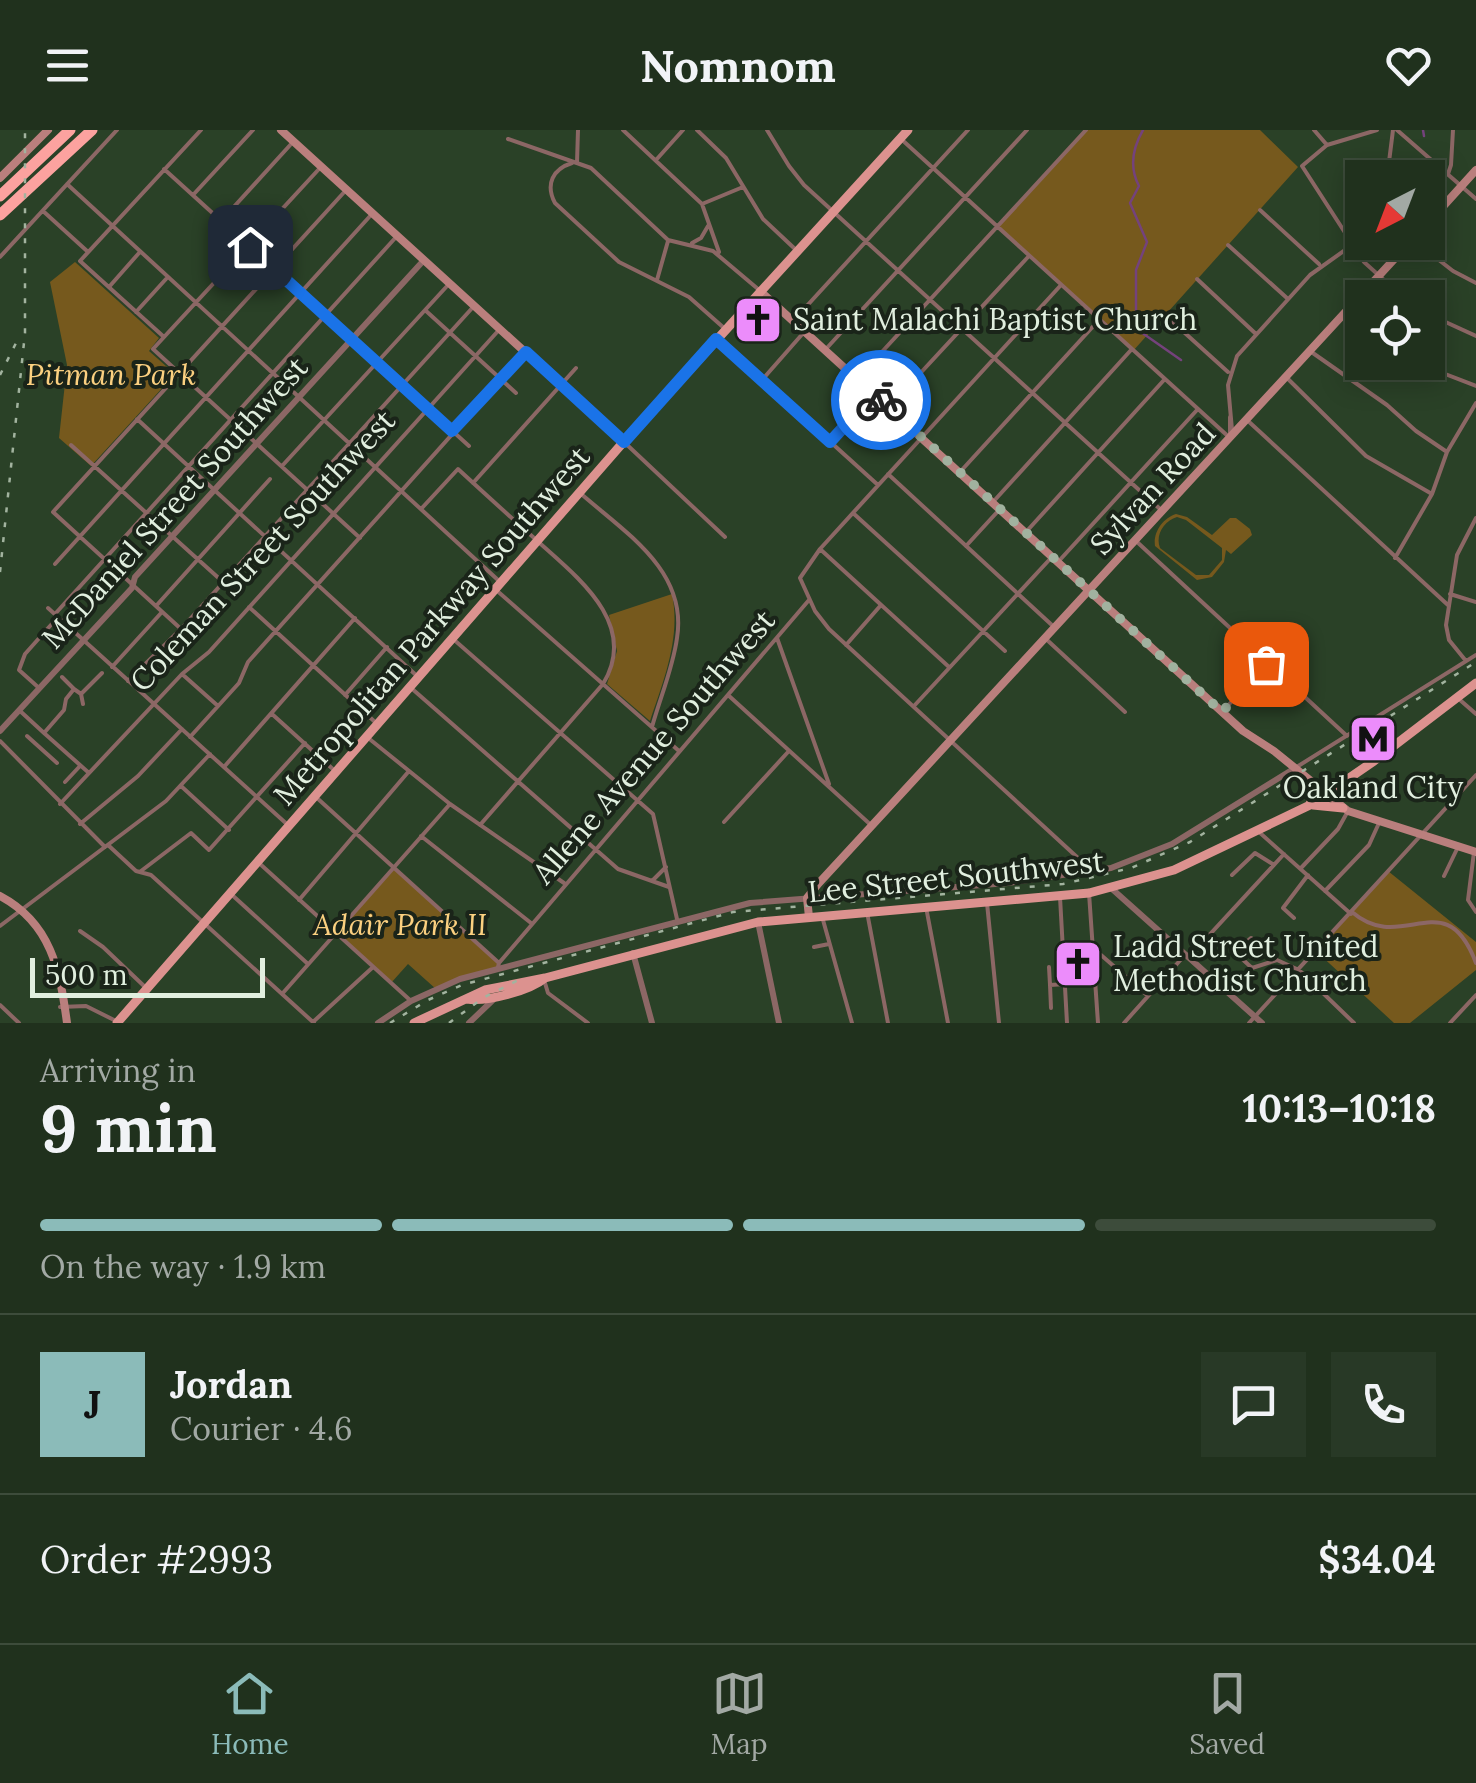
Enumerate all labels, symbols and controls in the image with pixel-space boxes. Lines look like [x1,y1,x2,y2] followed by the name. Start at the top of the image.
[640,37,836,94] text: Nomnom
[40,38,95,93] icon: menu
[1381,38,1436,93] icon: heart
[1345,160,1445,260] north arrow
[1345,160,1445,380] map controls
[208,205,293,290] pin
[223,220,278,275] icon: home
[1345,280,1445,380] button: locate
[732,294,784,346] church icon: Saint Malachi Baptist Church
[793,300,1197,338] place label: Saint Malachi Baptist Church
[33,348,316,656] street label: McDaniel Street Southwest
[831,350,931,450] courier
[26,355,196,393] park label: Pitman Park
[854,373,909,428] icon: bike
[122,401,403,699] street label: Coleman Street Southwest
[1082,414,1224,563] street label: Sylvan Road
[265,438,599,813] street label: Metropolitan Parkway Southwest
[523,601,783,892] street label: Allene Avenue Southwest
[1224,622,1309,707] pin
[1239,637,1294,692] icon: bag
[1347,713,1399,765] metro station icon: Oakland City
[1283,768,1463,807] place label: Oakland City
[806,842,1106,910] street label: Lee Street Southwest
[312,905,487,943] park label: Adair Park II
[1113,927,1379,999] place label: Ladd Street United Methodist Church
[1052,938,1104,990] church icon: Ladd Street United Methodist Church
[30,953,265,998] scale bar
[45,957,127,993] text: 500 m
[40,1050,196,1091] text: Arriving in
[1243,1084,1436,1132] text: 10:13–10:18
[40,1087,217,1170] text: 9 min
[40,1246,326,1287] text: On the way · 1.9 km
[1201,1352,1306,1457] button: chat
[1331,1352,1436,1457] button: phone
[170,1360,292,1408] text: Jordan
[84,1380,101,1428] text: J
[170,1408,352,1449] text: Courier · 4.6
[40,1535,273,1583] text: Order #2993
[1318,1535,1436,1583] text: $34.04
[211,1666,289,1762] tab: Home
[711,1666,767,1762] tab: Map
[1189,1666,1265,1762] tab: Saved

